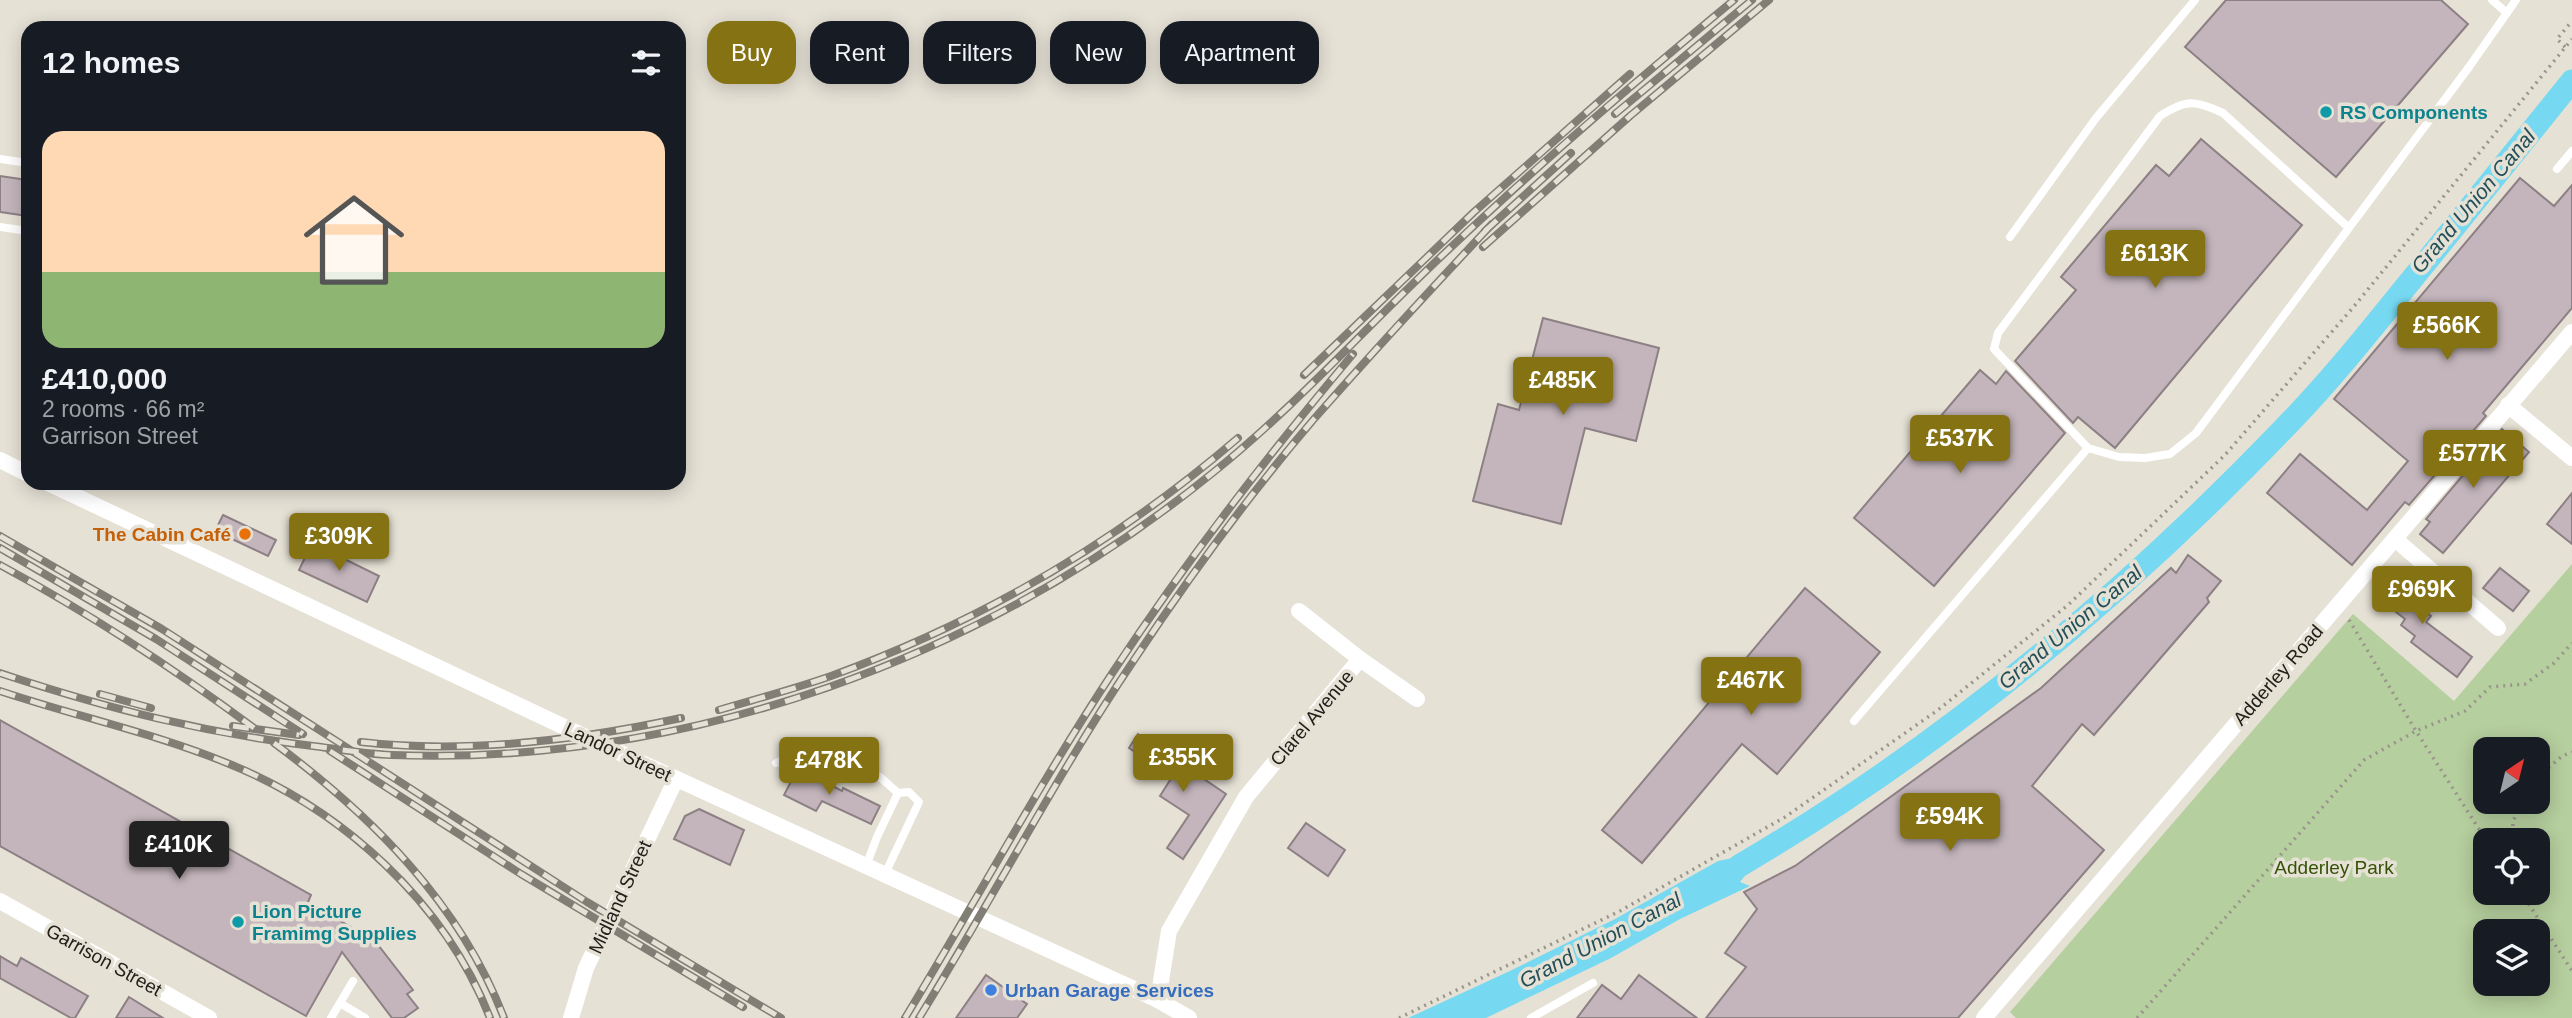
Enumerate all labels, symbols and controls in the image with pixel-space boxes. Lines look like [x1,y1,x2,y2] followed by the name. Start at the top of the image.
[707,21,796,84] chip: Buy
[810,21,909,84] chip: Rent
[923,21,1036,84] chip: Filters
[1050,21,1146,84] chip: New
[1160,21,1319,84] chip: Apartment
[627,44,665,82] icon: filters
[42,46,180,79] text: 12 homes
[2340,102,2488,123] place label: RS Components
[2318,104,2334,120] marker: RS Components
[2406,124,2540,277] water label: Grand Union Canal
[291,177,417,303] icon: home
[2106,230,2204,290] pin: £613K
[2121,240,2189,266] text: £613K
[2398,302,2496,362] pin: £566K
[2413,312,2481,338] text: £566K
[1514,358,1612,417] pin: £485K
[42,362,167,395] text: £410,000
[1529,367,1597,393] text: £485K
[42,396,204,422] text: 2 rooms · 66 m²
[1911,416,2009,475] pin: £537K
[42,423,198,449] text: Garrison Street
[1926,425,1994,451] text: £537K
[2424,430,2522,490] pin: £577K
[2439,440,2507,466] text: £577K
[290,514,388,573] pin: £309K
[305,523,373,549] text: £309K
[93,524,231,545] place label: The Cabin Café
[237,526,253,542] marker: The Cabin Café
[1994,560,2147,694] water label: Grand Union Canal
[2373,566,2471,626] pin: £969K
[2388,576,2456,602] text: £969K
[2229,621,2327,729] street label: Adderley Road
[1702,658,1800,717] pin: £467K
[1266,666,1358,770] street label: Clarel Avenue
[1717,667,1785,693] text: £467K
[561,718,675,786] street label: Landor Street
[1134,734,1232,794] pin: £355K
[2473,737,2550,814] north arrow
[2473,737,2550,996] map controls
[780,738,878,797] pin: £478K
[1149,744,1217,770] text: £355K
[795,747,863,773] text: £478K
[1901,794,1999,853] pin: £594K
[1916,803,1984,829] text: £594K
[130,822,228,881] pin: £410K
[2473,828,2550,905] button: locate
[145,831,213,857] text: £410K
[585,836,656,957] street label: Midland Street
[2274,857,2394,878] park label: Adderley Park
[1515,887,1686,992] water label: Grand Union Canal
[252,901,417,944] place label: Lion Picture Framimg Supplies
[230,914,246,930] marker: Lion Picture Framimg Supplies
[2473,919,2550,996] button: layers
[43,920,166,1001] street label: Garrison Street
[1005,980,1214,1001] place label: Urban Garage Services
[983,982,999,998] marker: Urban Garage Services

